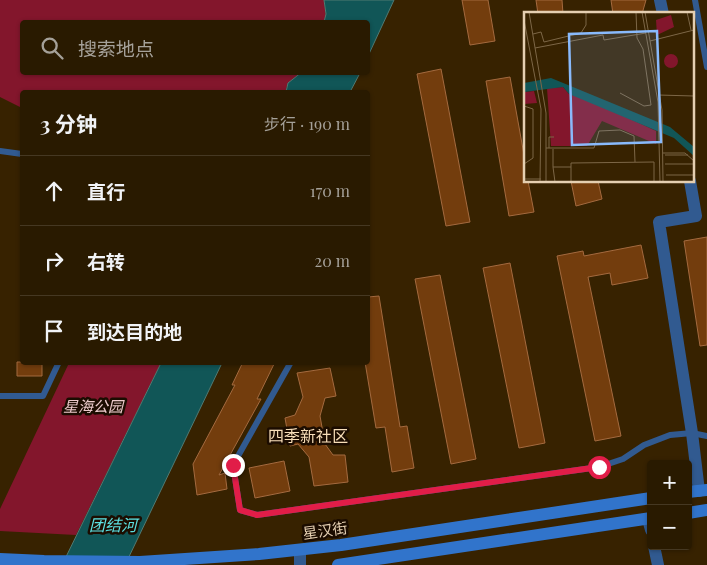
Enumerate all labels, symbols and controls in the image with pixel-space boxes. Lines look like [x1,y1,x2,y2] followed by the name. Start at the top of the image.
[524,12,694,182] inset map
[20,20,370,75] search box
[38,34,66,62] icon: search
[78,35,154,61] text: 搜索地点
[40,109,97,137] text: 3 分钟
[264,113,350,134] text: 步行 · 190 m
[40,177,68,205] icon: ahead
[87,178,125,204] text: 直行
[310,180,350,201] text: 170 m
[40,247,68,275] icon: right
[87,248,125,274] text: 右转
[315,250,350,271] text: 20 m
[40,317,68,345] icon: arrive
[87,318,182,344] text: 到达目的地
[63,396,125,416] park label: 星海公园
[268,425,348,446] district label: 四季新社区
[222,454,245,477] route end
[588,456,611,479] route start
[647,460,692,550] map controls
[647,460,692,505] button: +
[647,505,692,550] button: −
[89,514,140,535] water label: 团结河
[301,517,349,543] street label: 星汉街

